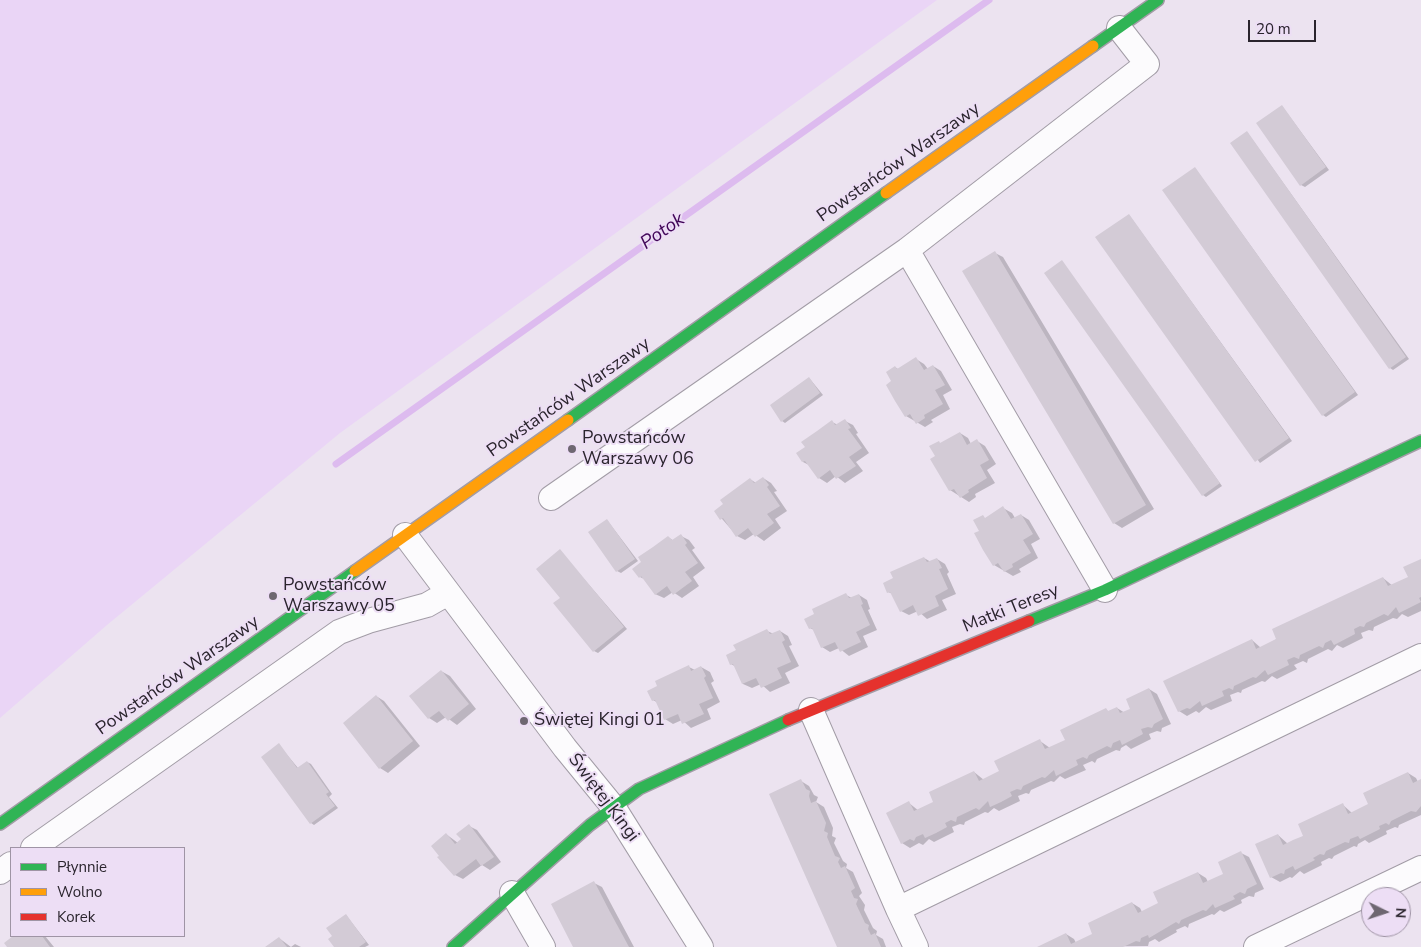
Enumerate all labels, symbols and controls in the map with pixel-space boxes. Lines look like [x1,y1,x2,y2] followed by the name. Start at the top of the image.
[1251,10,1318,42] scale bar
[1256,19,1291,39] text: 20 m
[813,99,985,227] street label: Powstańców Warszawy
[637,209,689,255] water label: Potok
[483,334,655,462] street label: Powstańców Warszawy
[582,428,694,470] place label: Powstańców Warszawy 06
[566,443,578,455] marker: Powstańców Warszawy 06
[283,575,395,618] place label: Powstańców Warszawy 05
[960,580,1062,638] street label: Matki Teresy
[267,590,279,602] marker: Powstańców Warszawy 05
[92,612,264,740] street label: Powstańców Warszawy
[534,710,665,732] place label: Świętej Kingi 01
[518,715,530,727] marker: Świętej Kingi 01
[563,750,643,846] street label: Świętej Kingi
[10,847,185,937] legend
[57,857,107,877] text: Płynnie
[57,882,102,902] text: Wolno
[1361,887,1411,937] north arrow
[57,907,95,927] text: Korek
[1391,907,1410,919] text: N

